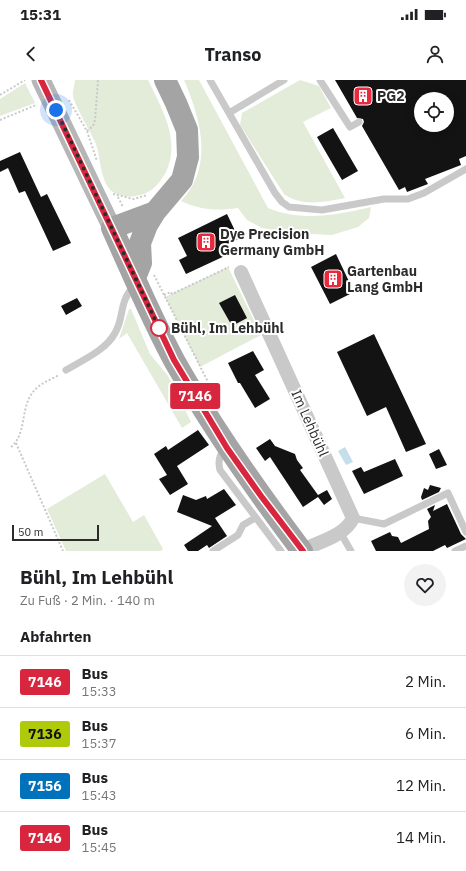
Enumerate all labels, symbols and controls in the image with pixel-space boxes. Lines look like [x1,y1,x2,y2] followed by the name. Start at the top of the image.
[20,5,61,24] text: 15:31
[20,43,42,65] icon: back
[205,43,261,66] text: Transo
[424,43,446,65] icon: person
[352,85,374,107] building icon: PG2
[377,87,405,105] place label: PG2
[414,92,454,132] map controls
[414,92,454,132] button: locate
[46,100,66,120] your location
[220,225,324,259] place label: Dye Precision Germany GmbH
[195,231,217,253] building icon: Dye Precision Germany GmbH
[347,262,423,296] place label: Gartenbau Lang GmbH
[322,268,344,290] building icon: Gartenbau Lang GmbH
[150,319,168,337] marker: Bühl, Im Lehbühl
[171,319,284,337] place label: Bühl, Im Lehbühl
[167,383,223,409] line badge: 7146
[178,387,212,405] text: 7146
[287,387,333,459] street label: Im Lehbühl
[12,523,99,542] scale bar
[18,525,43,539] text: 50 m
[404,564,446,606] button: heart
[20,565,173,589] text: Bühl, Im Lehbühl
[20,592,155,609] text: Zu Fuß · 2 Min. · 140 m
[20,627,91,646] text: Abfahrten
[82,664,108,683] text: Bus
[405,672,446,691] text: 2 Min.
[28,673,62,691] text: 7146
[82,683,117,700] text: 15:33
[82,716,108,735] text: Bus
[405,724,446,743] text: 6 Min.
[28,725,62,743] text: 7136
[82,735,117,752] text: 15:37
[82,768,108,787] text: Bus
[396,776,446,795] text: 12 Min.
[28,777,62,795] text: 7156
[82,787,117,804] text: 15:43
[82,820,108,839] text: Bus
[396,828,446,847] text: 14 Min.
[28,829,62,847] text: 7146
[82,839,117,856] text: 15:45

